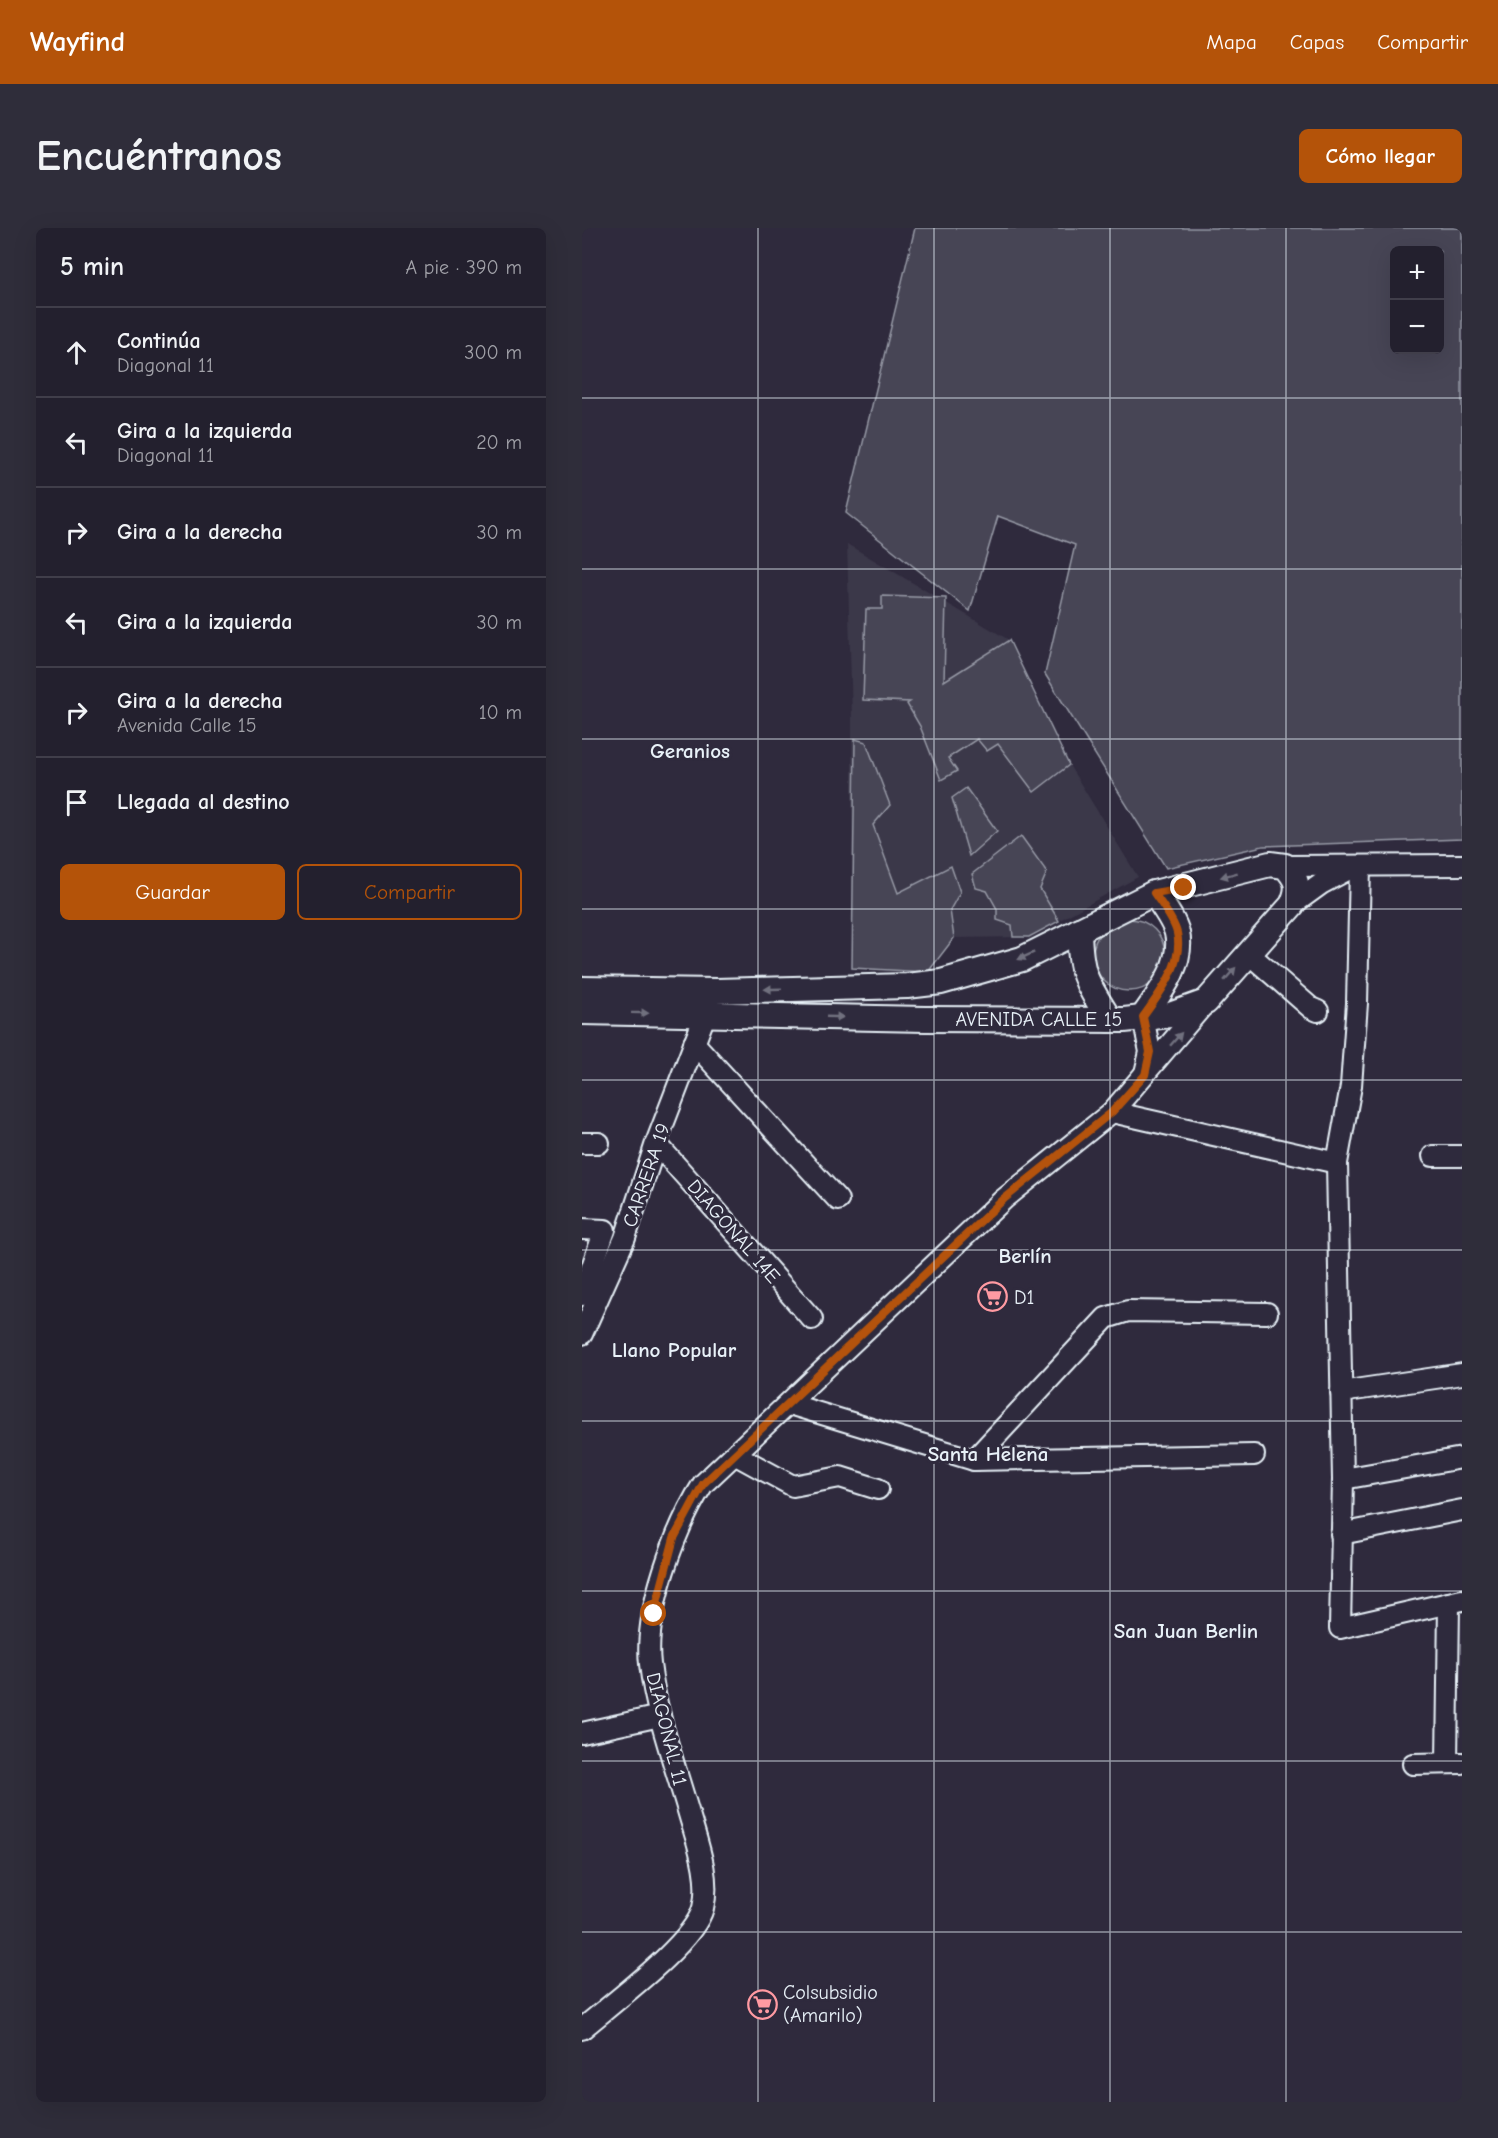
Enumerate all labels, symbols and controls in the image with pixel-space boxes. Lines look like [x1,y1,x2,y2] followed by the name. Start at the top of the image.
[30,26,125,58] text: Wayfind
[1206,30,1257,54] text: Mapa
[1290,30,1344,54] text: Capas
[1377,30,1468,54] text: Compartir
[1299,129,1462,183] button: Cómo llegar
[36,132,282,181] text: Encuéntranos
[1390,246,1444,354] map controls
[1390,246,1444,300] button: +
[60,252,124,282] text: 5 min
[406,256,522,279] text: A pie · 390 m
[1390,300,1444,354] button: −
[117,328,201,354] text: Continúa
[60,336,93,369] icon: ahead
[464,341,522,364] text: 300 m
[117,354,214,377] text: Diagonal 11
[117,418,292,444] text: Gira a la izquierda
[60,426,93,459] icon: left
[476,431,522,454] text: 20 m
[117,444,214,467] text: Diagonal 11
[60,516,93,549] icon: right
[117,519,283,545] text: Gira a la derecha
[476,521,522,544] text: 30 m
[60,606,93,639] icon: left
[117,609,292,635] text: Gira a la izquierda
[476,611,522,634] text: 30 m
[117,688,283,714] text: Gira a la derecha
[60,696,93,729] icon: right
[479,701,522,724] text: 10 m
[117,714,257,737] text: Avenida Calle 15
[650,739,730,763] district label: Geranios
[60,786,93,819] icon: arrive
[117,789,290,815] text: Llegada al destino
[60,864,285,920] button: Guardar
[297,864,522,920] button: Compartir
[1220,871,1238,881] one-way arrow
[1170,874,1196,900] route end
[1018,951,1035,960] one-way arrow
[1223,967,1236,982] one-way arrow
[763,984,782,993] one-way arrow
[631,1008,650,1018] one-way arrow
[956,1008,1122,1031] street label: AVENIDA CALLE 15
[826,1012,845,1022] one-way arrow
[1169,1032,1182,1047] one-way arrow
[618,1120,675,1230] street label: CARRERA 19
[682,1175,785,1288] street label: DIAGONAL 14E
[998,1244,1052,1268] district label: Berlín
[977,1281,1009,1313] supermarket icon: D1
[1014,1286,1035,1309] place label: D1
[612,1338,737,1362] district label: Llano Popular
[928,1442,1048,1466] district label: Santa Helena
[640,1600,666,1626] route start
[1114,1619,1258,1643] district label: San Juan Berlin
[641,1670,692,1788] street label: DIAGONAL 11
[783,1981,878,2027] place label: Colsubsidio (Amarilo)
[746,1988,778,2020] supermarket icon: Colsubsidio (Amarilo)

